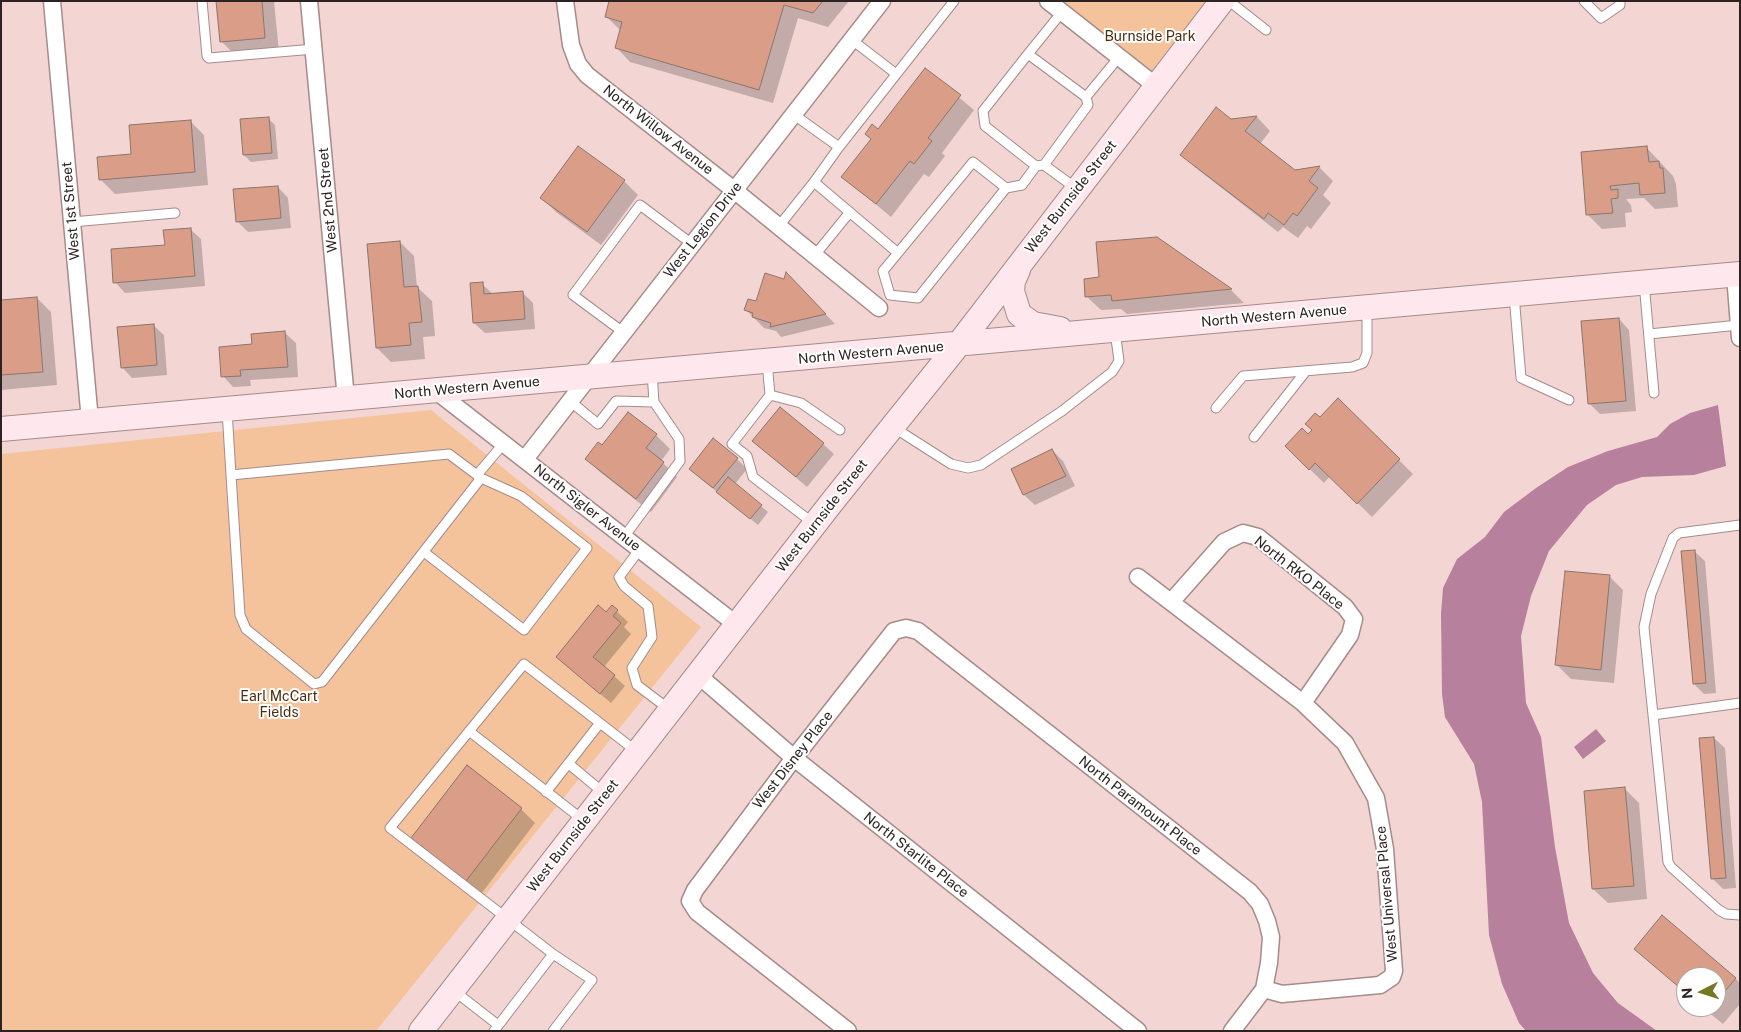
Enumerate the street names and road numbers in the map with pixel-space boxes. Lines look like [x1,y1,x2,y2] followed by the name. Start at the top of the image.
[599,82,717,178] street label: North Willow Avenue
[1022,137,1120,257] street label: West Burnside Street
[315,147,341,253] street label: West 2nd Street
[58,161,84,261] street label: West 1st Street
[660,179,746,281] street label: West Legion Drive
[1200,301,1348,331] street label: North Western Avenue
[797,338,945,368] street label: North Western Avenue
[393,373,541,403] street label: North Western Avenue
[773,456,871,576] street label: West Burnside Street
[530,461,644,555] street label: North Sigler Avenue
[1251,533,1347,613] street label: North RKO Place
[750,708,836,812] street label: West Disney Place
[1075,753,1205,859] street label: North Paramount Place
[524,776,622,896] street label: West Burnside Street
[860,809,972,901] street label: North Starlite Place
[1373,825,1401,963] street label: West Universal Place

